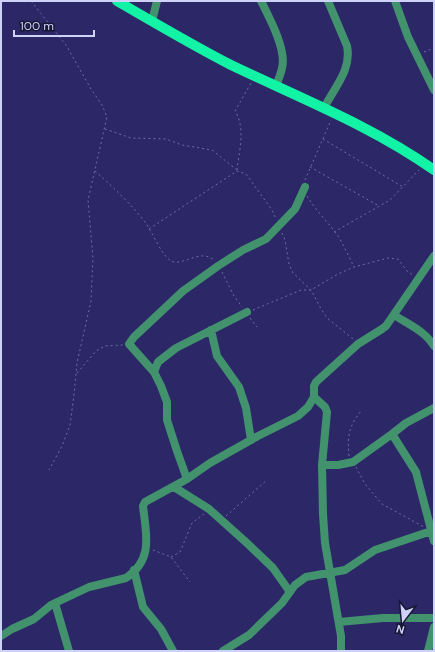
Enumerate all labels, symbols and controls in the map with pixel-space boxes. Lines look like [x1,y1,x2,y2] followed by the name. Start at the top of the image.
[14,12,94,38] scale bar
[20,18,54,34] text: 100 m
[383,600,423,640] north arrow
[394,622,406,637] text: N

